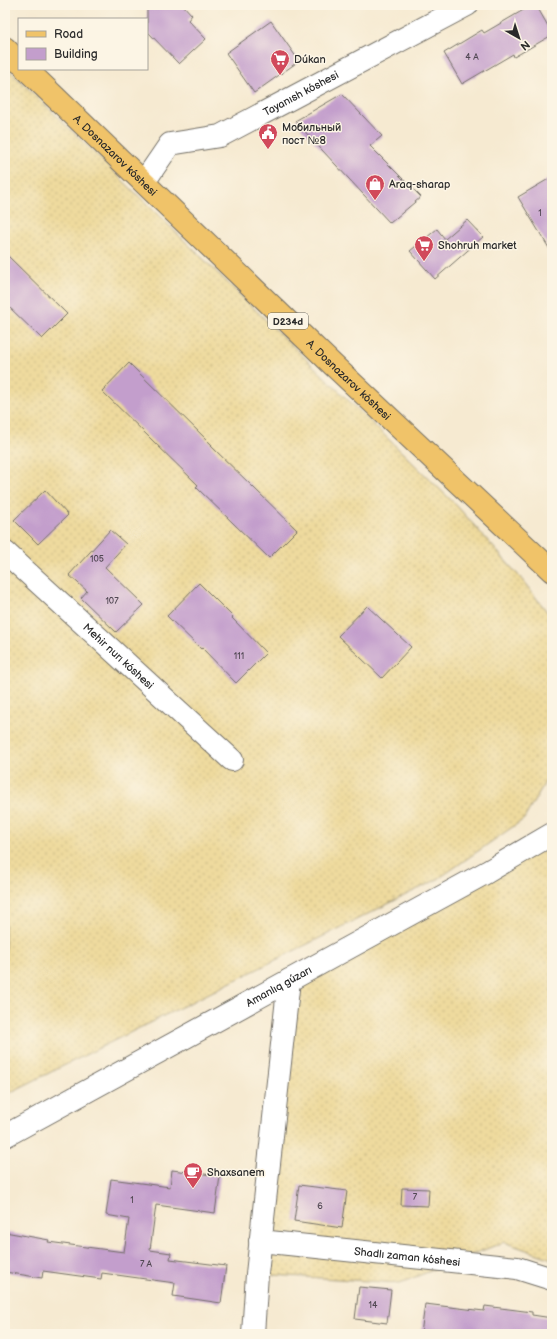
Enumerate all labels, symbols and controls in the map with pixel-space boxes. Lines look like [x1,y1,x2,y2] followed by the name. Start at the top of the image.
[18,18,148,70] legend
[499,18,539,58] north arrow
[54,27,83,42] text: Road
[518,38,532,53] text: N
[54,47,98,62] text: Building
[269,48,291,76] supermarket icon: Dúkan
[465,52,479,63] house number: 4 А
[294,53,326,66] place label: Dúkan
[261,68,341,119] street label: Tayanısh kóshesi
[70,112,159,199] street label: A. Dosnazarov kóshesi
[282,121,341,147] place label: Мобильный пост №8
[257,122,279,150] public building icon: Мобильный пост №8
[364,173,386,201] shop icon: Araq-sharap
[389,178,450,191] place label: Araq-sharap
[538,208,542,219] house number: 1
[413,234,435,262] supermarket icon: Shohruh market
[438,239,517,252] place label: Shohruh market
[268,313,308,329] road number: D234d
[304,337,393,423] street label: A. Dosnazarov kóshesi
[90,554,104,565] house number: 105
[105,596,119,607] house number: 107
[80,621,156,692] street label: Mehir nurı kóshesi
[234,651,244,662] house number: 111
[244,963,314,1010] street label: Amanlıq gúzarı
[182,1161,204,1189] cafe icon: Shaxsanem
[207,1166,265,1179] place label: Shaxsanem
[413,1192,418,1203] house number: 7
[130,1195,134,1206] house number: 1
[317,1201,323,1212] house number: 6
[353,1245,461,1269] street label: Shadlı zaman kóshesi
[140,1259,152,1270] house number: 7 А
[369,1300,378,1311] house number: 14

